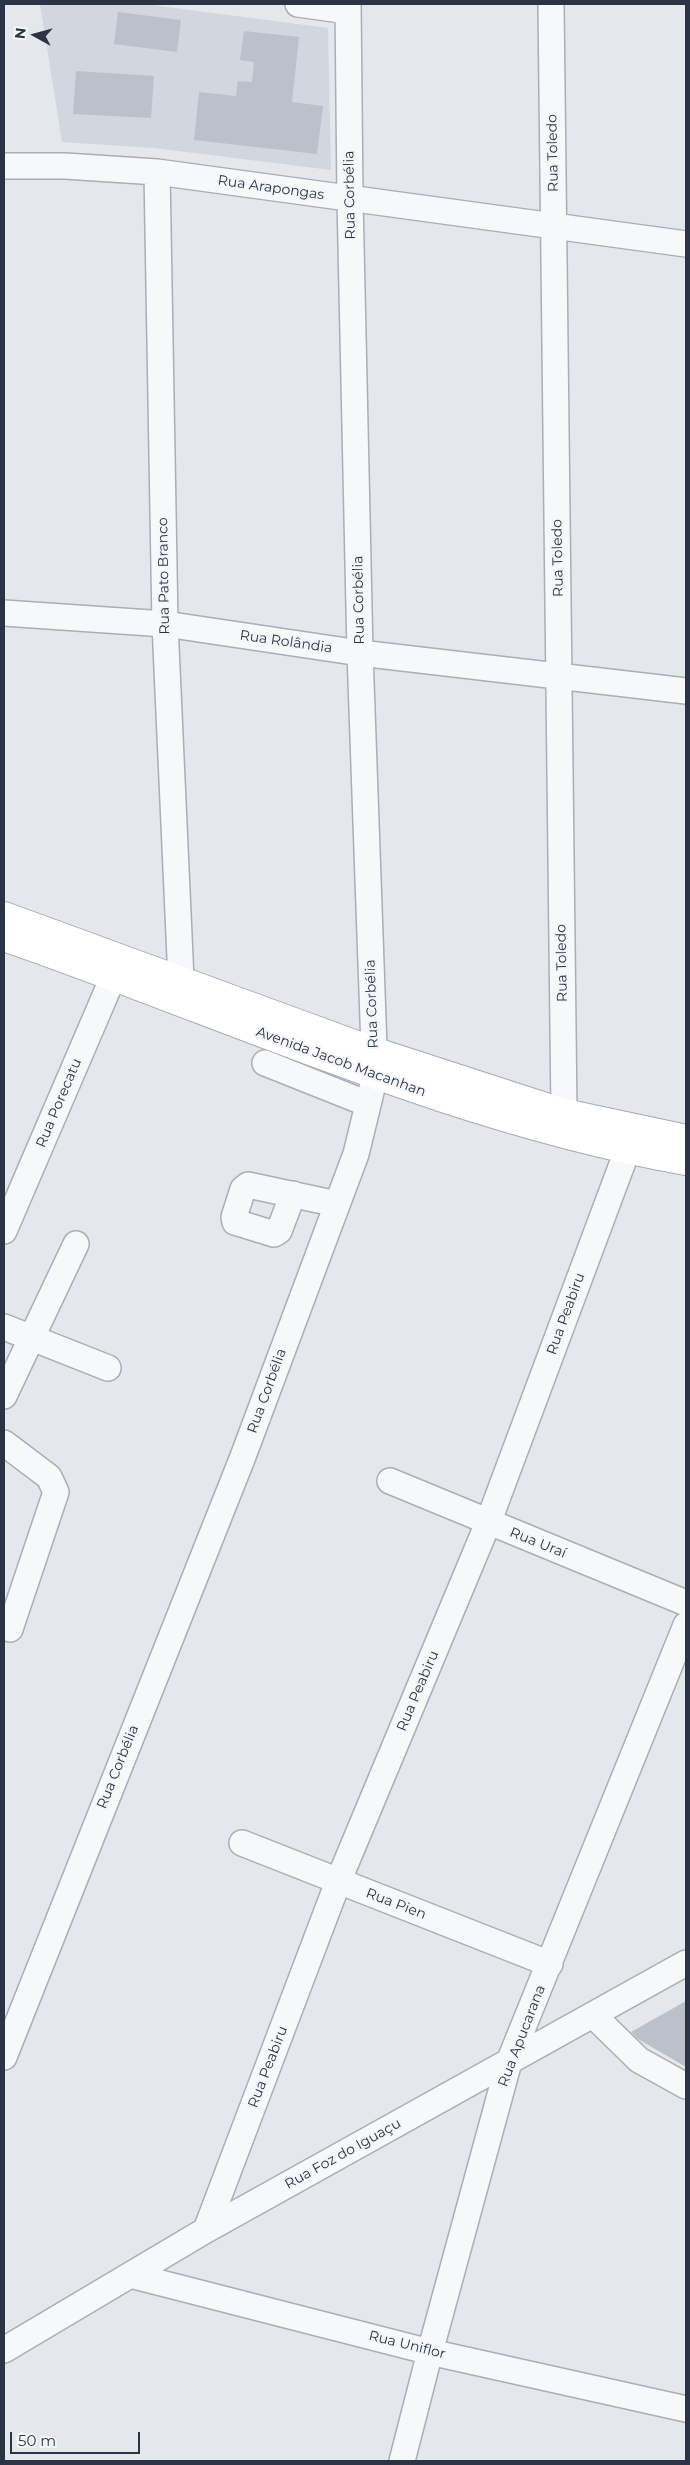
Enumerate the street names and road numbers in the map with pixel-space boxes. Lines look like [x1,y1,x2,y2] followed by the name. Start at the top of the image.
[544,114,562,192] street label: Rua Toledo
[341,150,359,240] street label: Rua Corbélia
[217,172,325,204] street label: Rua Arapongas
[155,517,173,635] street label: Rua Pato Branco
[549,519,567,597] street label: Rua Toledo
[350,555,368,645] street label: Rua Corbélia
[239,627,333,657] street label: Rua Rolândia
[553,924,571,1002] street label: Rua Toledo
[362,959,382,1049] street label: Rua Corbélia
[254,1023,428,1101] street label: Avenida Jacob Macanhan
[33,1056,85,1150] street label: Rua Porecatu
[543,1271,589,1357] street label: Rua Peabiru
[244,1346,290,1436] street label: Rua Corbélia
[507,1524,569,1562] street label: Rua Uraí
[393,1648,443,1734] street label: Rua Peabiru
[94,1723,142,1811] street label: Rua Corbélia
[363,1885,429,1923] street label: Rua Pien
[495,1983,549,2089] street label: Rua Apucarana
[245,2024,291,2110] street label: Rua Peabiru
[282,2115,404,2193] street label: Rua Foz do Iguaçu
[367,2327,447,2363] street label: Rua Uniflor

